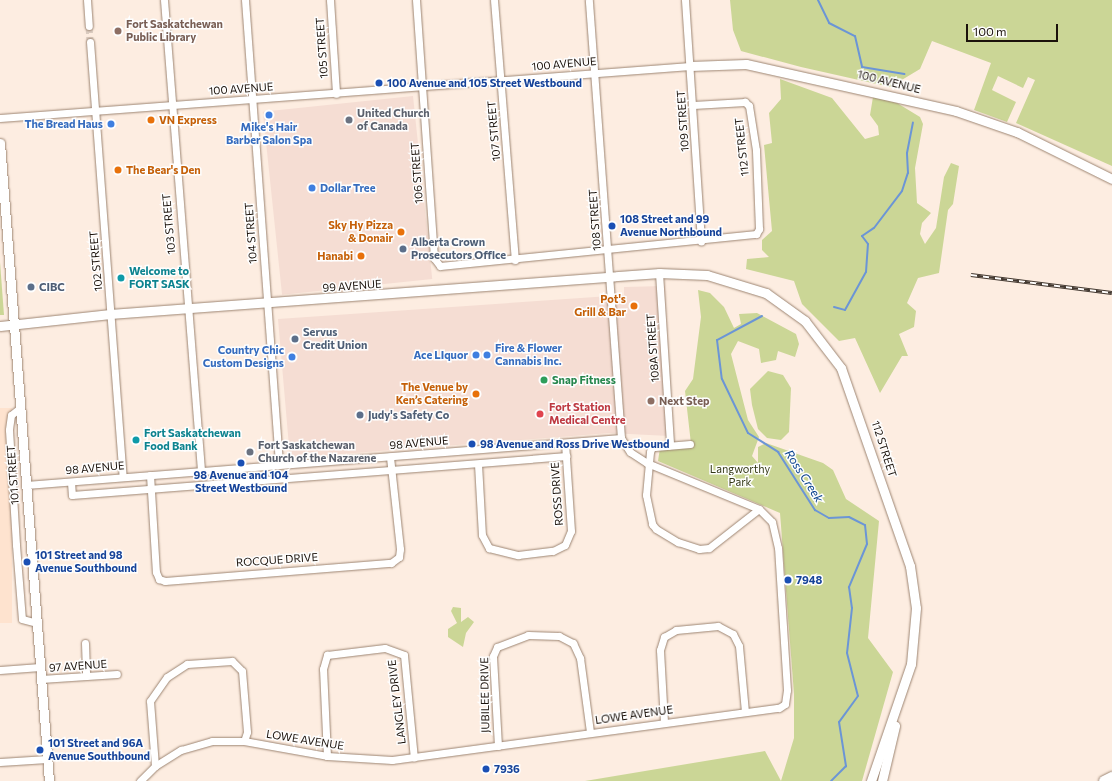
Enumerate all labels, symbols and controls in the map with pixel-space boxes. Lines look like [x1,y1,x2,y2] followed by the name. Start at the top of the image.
[968,16,1060,42] scale bar
[313,17,331,79] street label: 105 STREET
[126,18,223,44] place label: Fort Saskatchewan Public Library
[973,24,1007,38] text: 100 m
[113,26,123,36] marker: Fort Saskatchewan Public Library
[531,55,597,73] street label: 100 AVENUE
[856,68,922,96] street label: 100 AVENUE
[387,76,582,90] place label: 100 Avenue and 105 Street Westbound
[374,78,384,88] marker: 100 Avenue and 105 Street Westbound
[208,80,274,98] street label: 100 AVENUE
[674,90,692,152] street label: 109 STREET
[485,100,503,162] street label: 107 STREET
[357,107,430,133] place label: United Church of Canada
[264,110,274,120] marker: Mike's Hair Barber Salon Spa
[159,113,217,127] place label: VN Express
[146,115,156,125] marker: VN Express
[344,115,354,125] marker: United Church of Canada
[24,117,103,131] place label: The Bread Haus
[732,117,752,177] street label: 112 STREET
[106,119,116,129] marker: The Bread Haus
[226,121,312,147] place label: Mike's Hair Barber Salon Spa
[408,142,426,204] street label: 106 STREET
[126,163,201,177] place label: The Bear's Den
[113,165,123,175] marker: The Bear's Den
[320,181,375,195] place label: Dollar Tree
[307,183,317,193] marker: Dollar Tree
[586,189,604,251] street label: 108 STREET
[160,193,178,255] street label: 103 STREET
[242,202,260,264] street label: 104 STREET
[620,213,722,239] place label: 108 Street and 99 Avenue Northbound
[328,219,393,245] place label: Sky Hy Pizza & Donair
[607,221,617,231] marker: 108 Street and 99 Avenue Northbound
[396,227,406,237] marker: Sky Hy Pizza & Donair
[87,230,105,292] street label: 102 STREET
[411,236,506,262] place label: Alberta Crown Prosecutors Office
[398,244,408,254] marker: Alberta Crown Prosecutors Office
[317,249,353,263] place label: Hanabi
[356,251,366,261] marker: Hanabi
[129,265,190,291] place label: Welcome to FORT SASK
[116,273,126,283] marker: Welcome to FORT SASK
[322,277,382,295] street label: 99 AVENUE
[39,280,65,294] place label: CIBC
[26,282,36,292] marker: CIBC
[574,293,626,319] place label: Pot's Grill & Bar
[629,301,639,311] marker: Pot's Grill & Bar
[644,313,662,383] street label: 108A STREET
[303,326,367,352] place label: Servus Credit Union
[290,334,300,344] marker: Servus Credit Union
[495,342,562,368] place label: Fire & Flower Cannabis Inc.
[203,344,284,370] place label: Country Chic Custom Designs
[413,348,468,362] place label: Ace LIquor
[471,350,481,360] marker: Ace LIquor
[482,350,492,360] marker: Fire & Flower Cannabis Inc.
[287,352,297,362] marker: Country Chic Custom Designs
[552,373,616,387] place label: Snap Fitness
[539,375,549,385] marker: Snap Fitness
[396,381,468,407] place label: The Venue by Ken’s Catering
[471,389,481,399] marker: The Venue by Ken’s Catering
[659,394,709,408] place label: Next Step
[646,396,656,406] marker: Next Step
[549,401,626,427] place label: Fort Station Medical Centre
[368,408,449,422] place label: Judy's Safety Co
[534,408,546,420] marker: Fort Station Medical Centre
[355,410,365,420] marker: Judy's Safety Co
[869,419,899,479] street label: 112 STREET
[144,427,241,453] place label: Fort Saskatchewan Food Bank
[389,434,449,452] street label: 98 AVENUE
[131,435,141,445] marker: Fort Saskatchewan Food Bank
[480,437,670,451] place label: 98 Avenue and Ross Drive Westbound
[258,439,376,465] place label: Fort Saskatchewan Church of the Nazarene
[467,439,477,449] marker: 98 Avenue and Ross Drive Westbound
[4,445,22,505] street label: 101 STREET
[245,447,255,457] marker: Fort Saskatchewan Church of the Nazarene
[782,447,826,505] water label: Ross Creek
[236,458,246,468] marker: 98 Avenue and 104 Street Westbound
[65,459,125,477] street label: 98 AVENUE
[548,462,566,526] street label: ROSS DRIVE
[710,463,770,489] park label: Langworthy Park
[194,469,288,495] place label: 98 Avenue and 104 Street Westbound
[35,549,137,575] place label: 101 Street and 98 Avenue Southbound
[236,551,318,569] street label: ROCQUE DRIVE
[22,557,32,567] marker: 101 Street and 98 Avenue Southbound
[796,573,822,587] place label: 7948
[783,575,793,585] marker: 7948
[48,657,108,675] street label: 97 AVENUE
[478,657,492,733] street label: JUBILEE DRIVE
[385,659,409,745] street label: LANGLEY DRIVE
[594,703,674,727] street label: LOWE AVENUE
[265,727,345,753] street label: LOWE AVENUE
[48,737,150,763] place label: 101 Street and 96A Avenue Southbound
[35,745,45,755] marker: 101 Street and 96A Avenue Southbound
[494,762,520,776] place label: 7936
[481,764,491,774] marker: 7936

